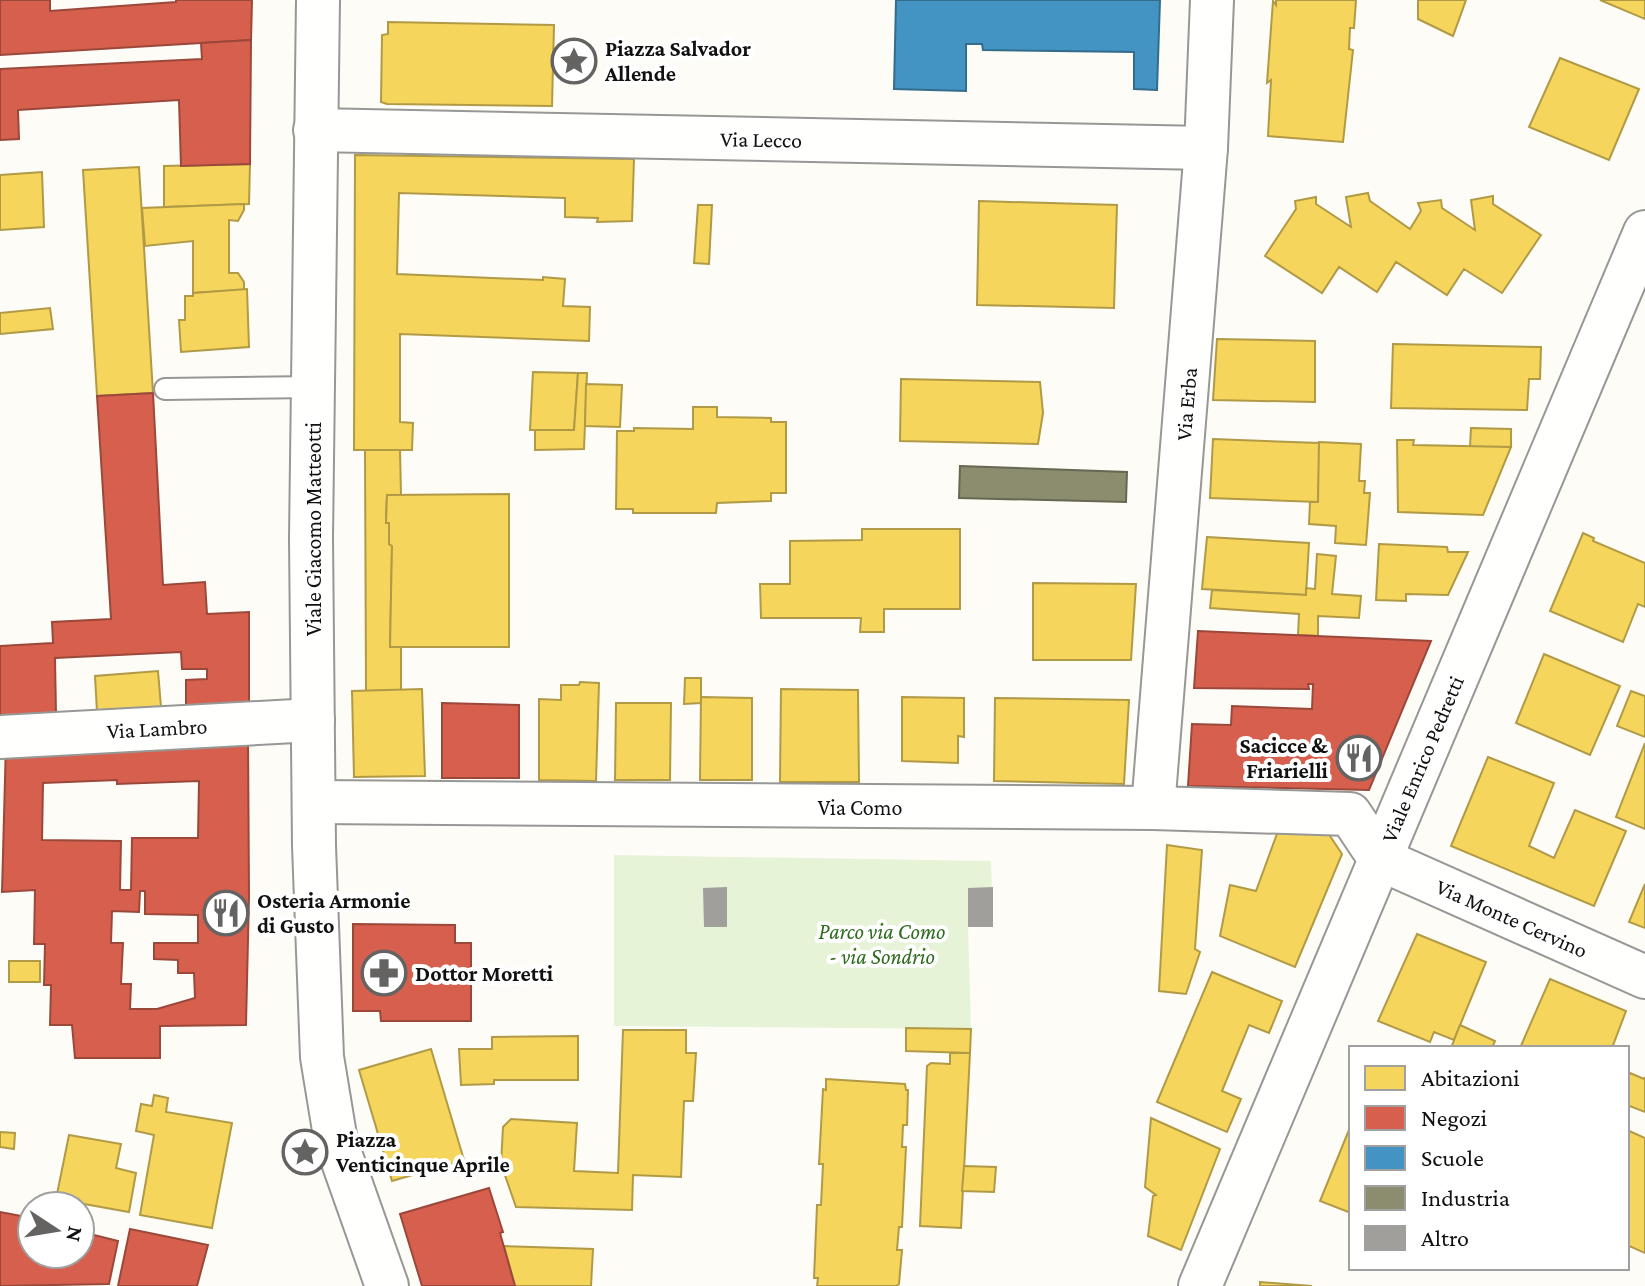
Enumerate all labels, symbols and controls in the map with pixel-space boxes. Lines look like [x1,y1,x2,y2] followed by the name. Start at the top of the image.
[604,36,751,86] place label: Piazza Salvador Allende
[550,37,598,85] place icon: Piazza Salvador Allende
[720,126,802,153] street label: Via Lecco
[1171,366,1202,442] street label: Via Erba
[301,422,326,636] street label: Viale Giacomo Matteotti
[1376,672,1469,846] street label: Viale Enrico Pedretti
[106,713,208,744] street label: Via Lambro
[1239,733,1329,783] place label: Sacicce & Friarielli
[1335,734,1383,782] restaurant icon: Sacicce & Friarielli
[818,795,902,820] street label: Via Como
[1432,874,1592,963] street label: Via Monte Cervino
[257,888,410,938] place label: Osteria Armonie di Gusto
[202,889,250,937] restaurant icon: Osteria Armonie di Gusto
[819,919,945,969] park label: Parco via Como - via Sondrio
[360,949,408,997] pharmacy icon: Dottor Moretti
[415,961,554,986] place label: Dottor Moretti
[1349,1046,1629,1270] legend
[1421,1064,1520,1091] text: Abitazioni
[1421,1104,1487,1131] text: Negozi
[335,1127,510,1177] place label: Piazza Venticinque Aprile
[281,1128,329,1176] place icon: Piazza Venticinque Aprile
[1421,1144,1484,1171] text: Scuole
[1421,1184,1510,1211] text: Industria
[16,1190,96,1270] north arrow
[61,1224,89,1244] text: N
[1421,1224,1469,1251] text: Altro

